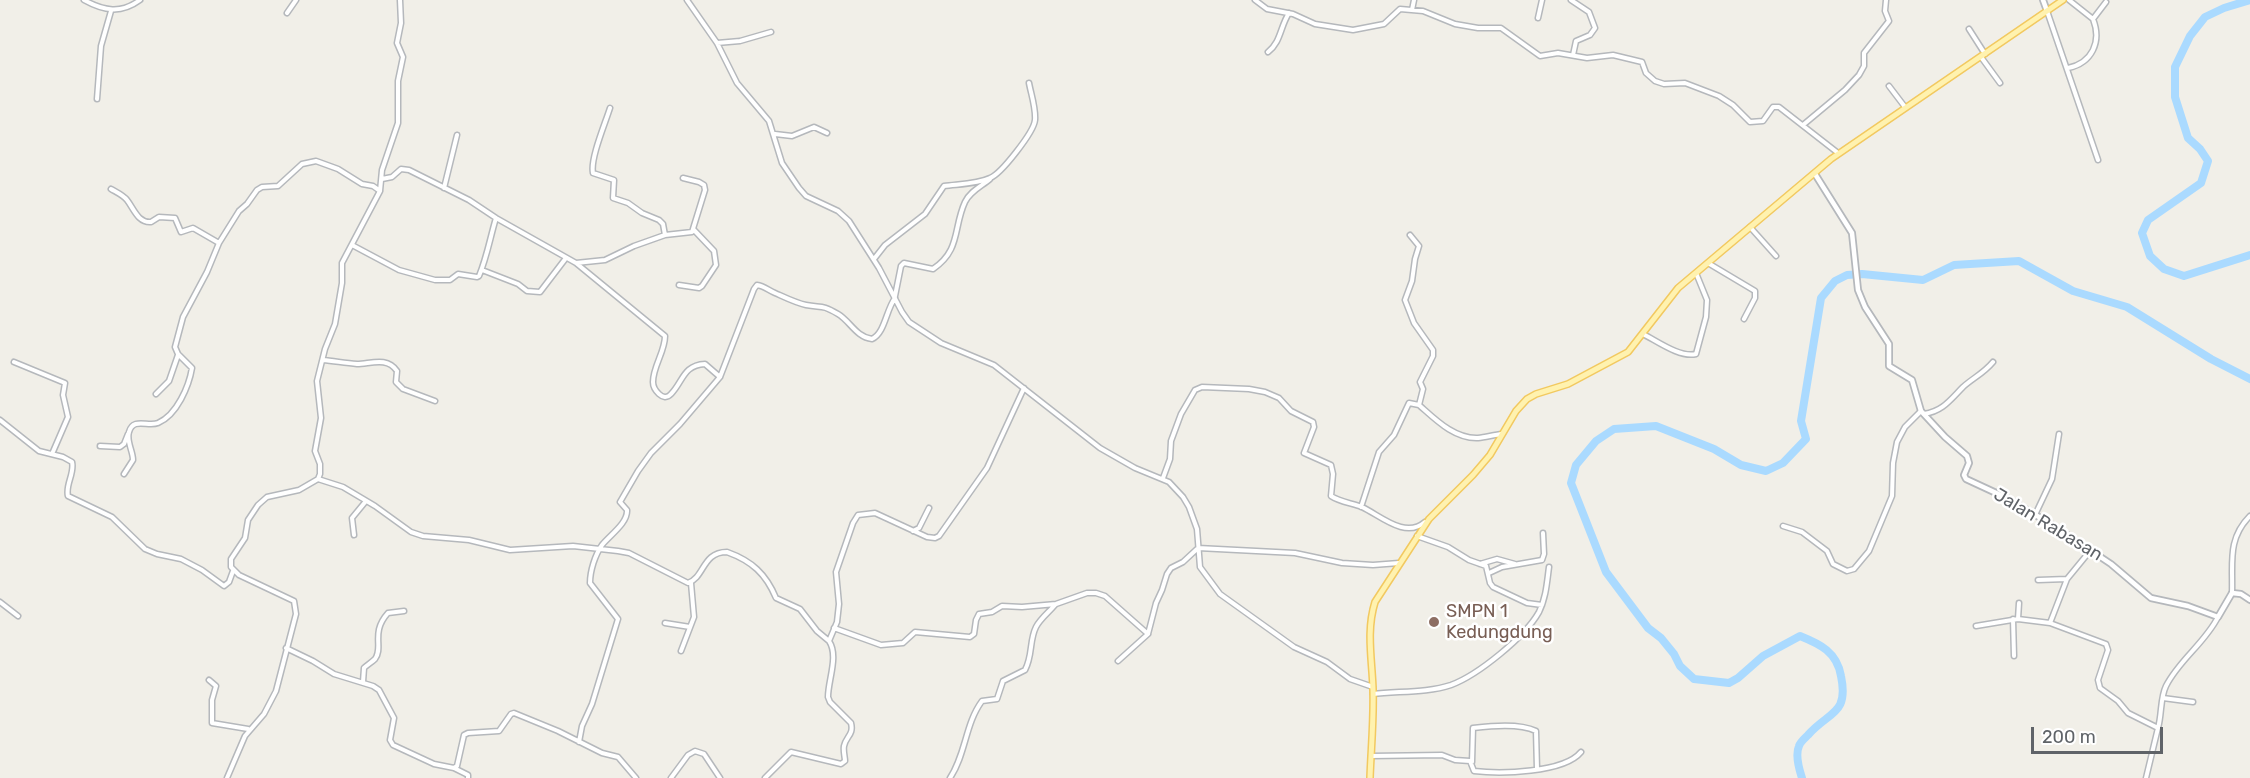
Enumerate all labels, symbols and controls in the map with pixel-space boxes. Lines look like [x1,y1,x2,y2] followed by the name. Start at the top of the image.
[1990,484,2106,566] street label: Jalan Rabasan
[1446,601,1553,644] place label: SMPN 1 Kedungdung
[1427,615,1441,629] marker: SMPN 1 Kedungdung
[2034,715,2166,753] scale bar
[2042,726,2096,748] text: 200 m

